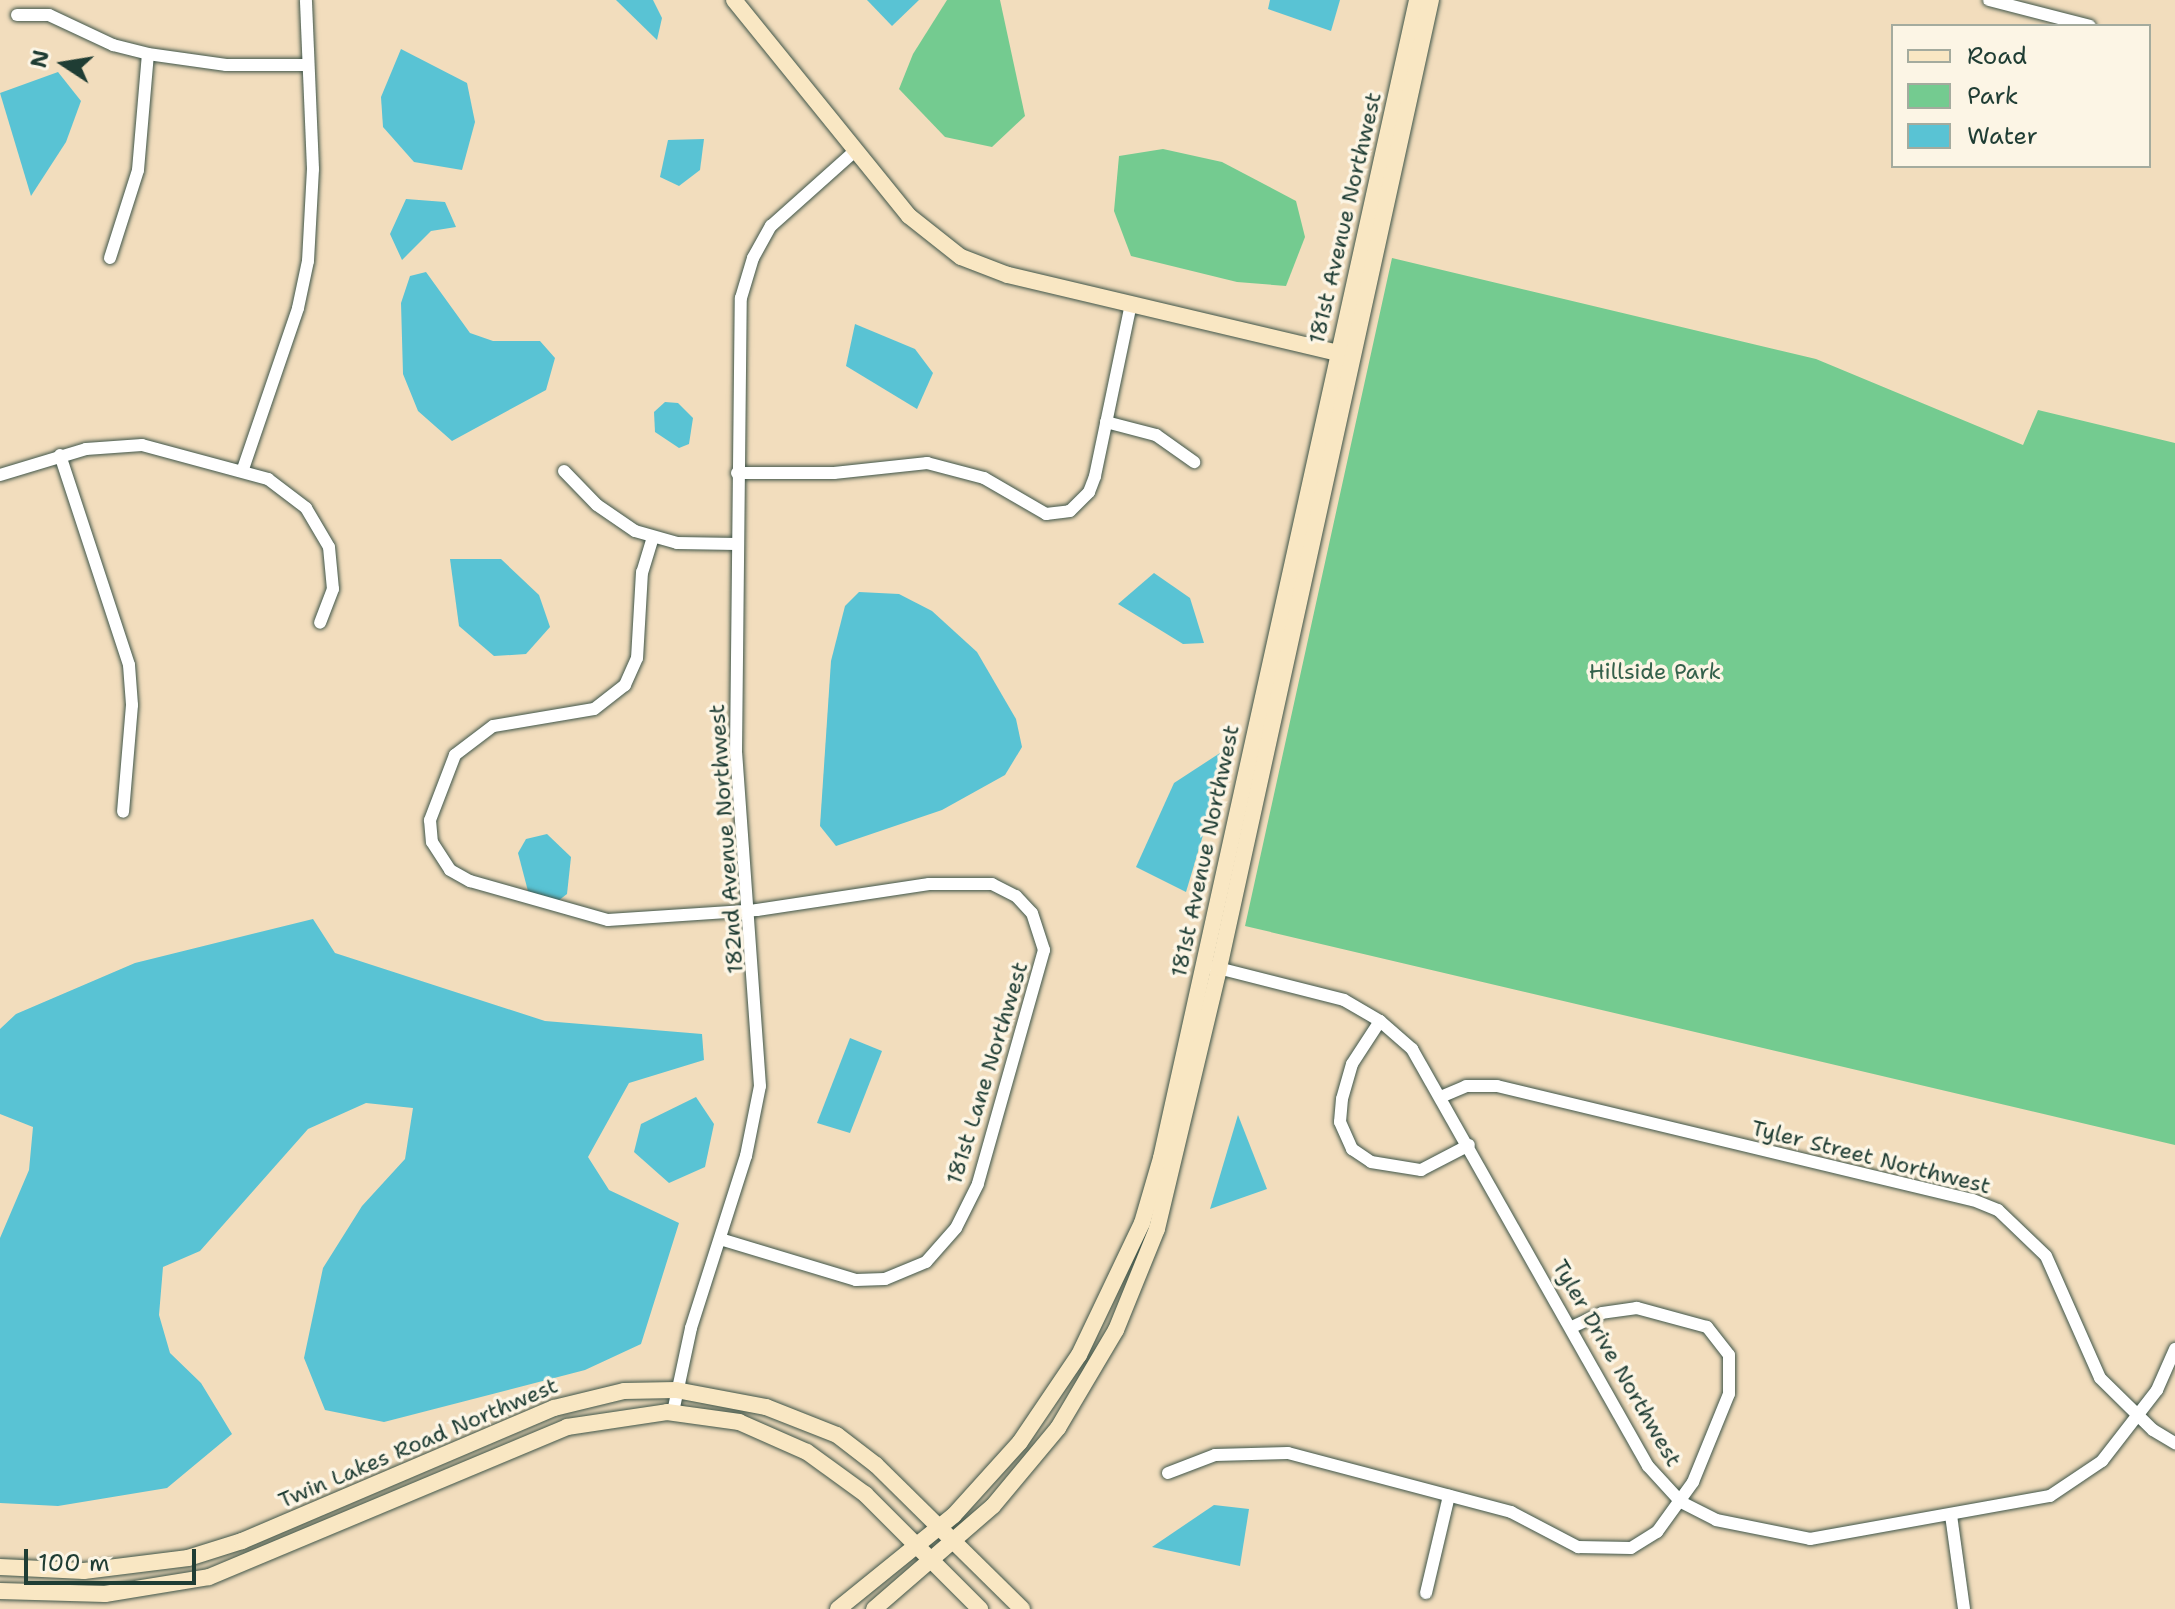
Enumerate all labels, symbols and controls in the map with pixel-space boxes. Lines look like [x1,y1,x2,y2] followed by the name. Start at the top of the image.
[24,24,104,104] north arrow
[1891,24,2151,168] legend
[1967,40,2027,72] text: Road
[24,47,56,70] text: N
[1967,80,2019,112] text: Park
[1303,90,1387,346] street label: 181st Avenue Northwest
[1967,120,2038,152] text: Water
[1589,659,1721,685] park label: Hillside Park
[703,703,749,975] street label: 182nd Avenue Northwest
[1165,722,1245,980] street label: 181st Avenue Northwest
[941,959,1033,1187] street label: 181st Lane Northwest
[1749,1114,1993,1200] street label: Tyler Street Northwest
[1547,1255,1687,1471] street label: Tyler Drive Northwest
[274,1372,562,1514] street label: Twin Lakes Road Northwest
[28,1533,200,1583] scale bar
[38,1547,110,1579] text: 100 m

